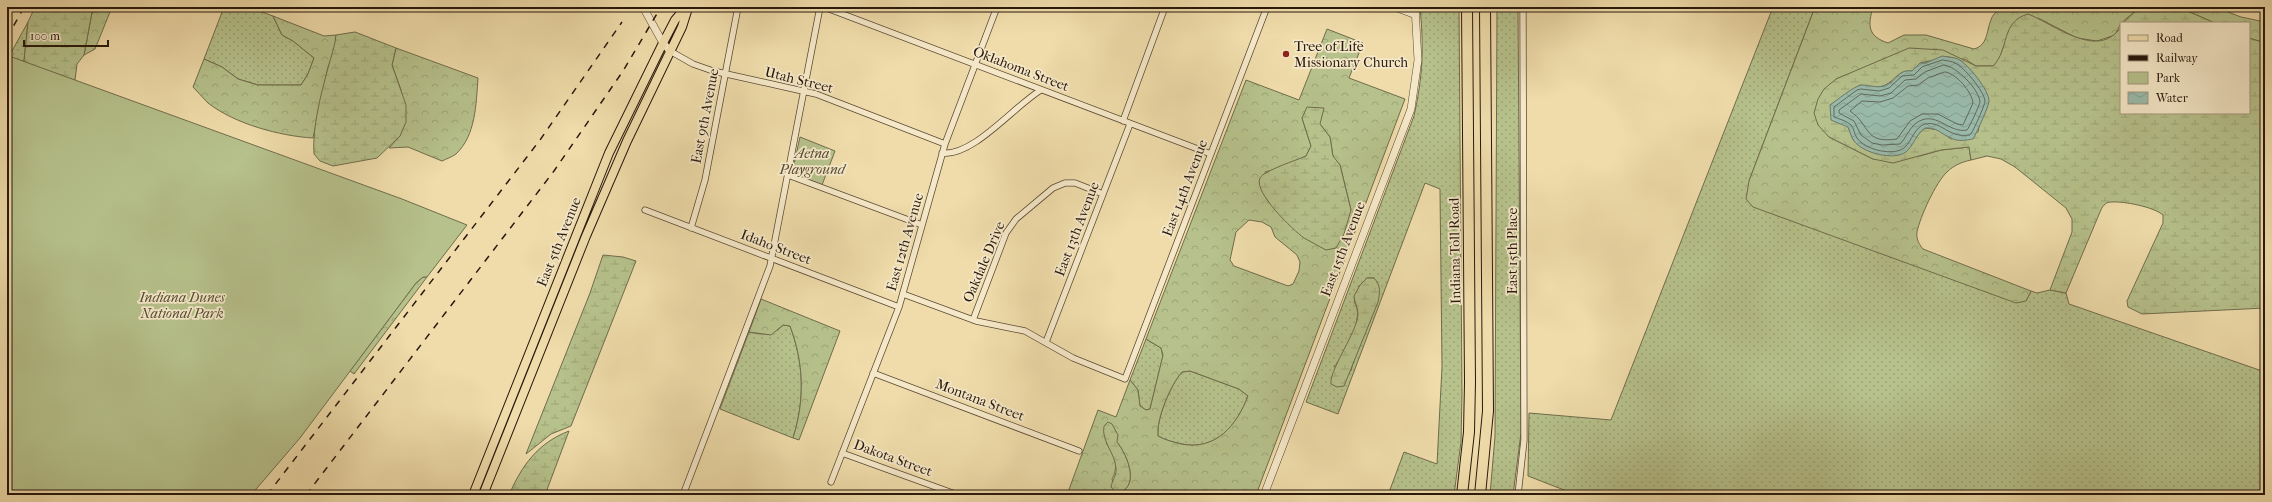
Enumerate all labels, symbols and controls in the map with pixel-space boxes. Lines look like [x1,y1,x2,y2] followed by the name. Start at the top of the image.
[24,22,108,48] scale bar
[2120,22,2250,114] legend
[30,29,60,43] text: 100 m
[2156,31,2183,45] text: Road
[1294,38,1408,71] place label: Tree of Life Missionary Church
[971,43,1071,95] street label: Oklahoma Street
[1281,49,1291,59] marker: Tree of Life Missionary Church
[2156,51,2198,65] text: Railway
[763,63,835,97] street label: Utah Street
[687,67,723,165] street label: East 9th Avenue
[2156,71,2181,85] text: Park
[2155,91,2189,105] text: Water
[1159,137,1211,239] street label: East 14th Avenue
[778,145,847,178] park label: Aetna Playground
[1051,179,1103,279] street label: East 13th Avenue
[883,191,927,293] street label: East 12th Avenue
[533,195,585,289] street label: East 5th Avenue
[1446,197,1464,304] street label: Indiana Toll Road
[1317,199,1369,299] street label: East 15th Avenue
[1504,207,1521,294] street label: East 15th Place
[959,219,1009,305] street label: Oakdale Drive
[738,226,814,268] street label: Idaho Street
[138,289,225,322] park label: Indiana Dunes National Park
[933,375,1027,425] street label: Montana Street
[851,436,935,480] street label: Dakota Street

